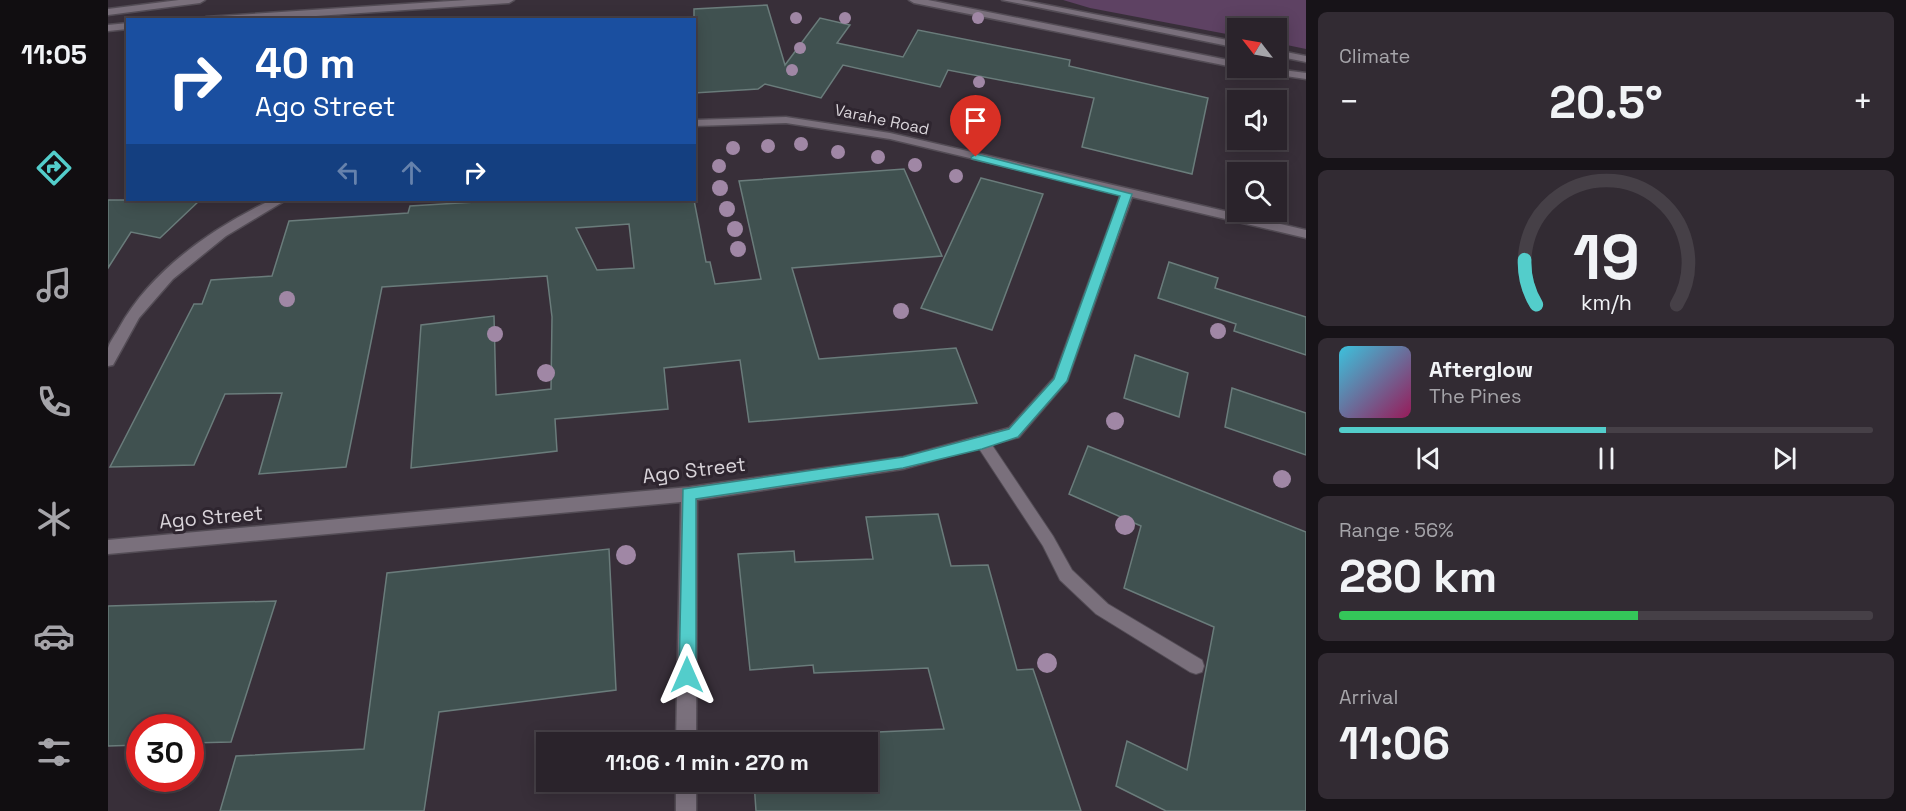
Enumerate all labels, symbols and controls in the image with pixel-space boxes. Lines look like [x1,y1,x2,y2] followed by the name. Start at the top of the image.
[1227,18,1287,78] north arrow
[1227,18,1287,222] map controls
[21,37,87,72] text: 11:05
[255,37,355,90] text: 40 m
[156,42,234,120] icon: right
[1339,43,1410,69] text: Climate
[1549,74,1663,131] text: 20.5°
[1339,81,1359,123] text: −
[1853,81,1873,123] text: +
[255,89,395,124] text: Ago Street
[1227,90,1287,150] button: sound
[950,95,1001,157] pin
[833,99,931,140] street label: Varahe Road
[959,104,992,137] icon: arrive
[33,147,75,189] icon: directions
[332,156,365,189] icon: left
[395,156,428,189] icon: ahead
[458,156,491,189] icon: right
[1227,162,1287,222] button: search
[1573,218,1639,297] text: 19
[33,264,75,306] icon: music
[1580,289,1632,316] text: km/h
[1429,355,1533,383] text: Afterglow
[33,381,75,423] icon: phone
[1429,383,1522,409] text: The Pines
[1412,442,1445,475] icon: previous
[1590,442,1623,475] icon: pause
[1768,442,1801,475] icon: next
[641,451,747,489] street label: Ago Street
[33,498,75,540] icon: climate
[158,500,264,534] street label: Ago Street
[1339,517,1454,543] text: Range · 56%
[1339,548,1497,605] text: 280 km
[33,615,75,657] icon: car
[655,643,719,707] position arrow
[1339,684,1398,710] text: Arrival
[126,714,204,792] speed limit sign: 30
[1339,715,1450,772] text: 11:06
[33,731,75,773] icon: filters
[605,748,809,776] text: 11:06 · 1 min · 270 m

